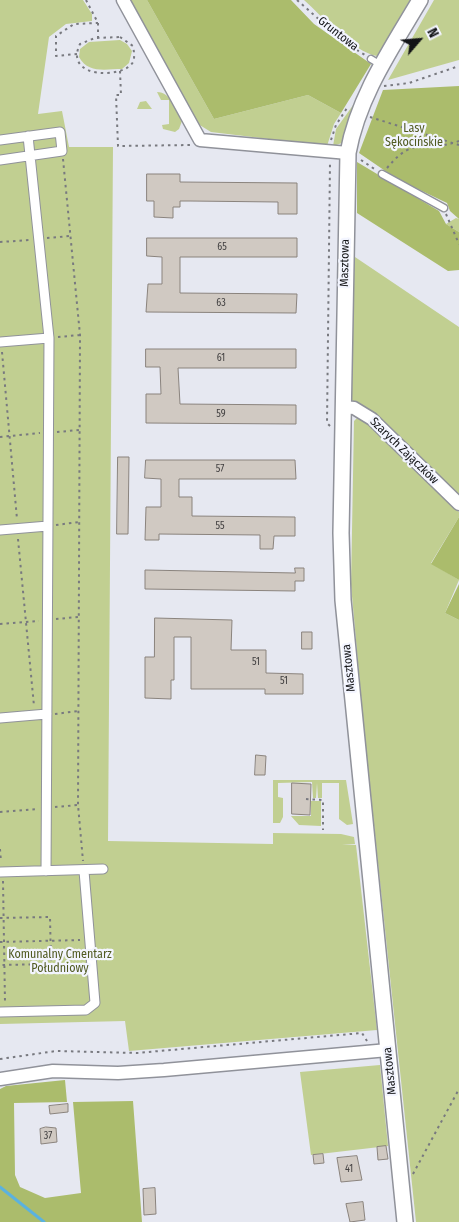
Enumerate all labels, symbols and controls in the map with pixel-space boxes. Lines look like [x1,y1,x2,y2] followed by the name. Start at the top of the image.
[315,14,361,54] street label: Gruntowa
[394,15,444,65] north arrow
[423,25,442,41] text: N
[385,122,443,150] park label: Lasy Sękocińskie
[337,239,353,287] street label: Masztowa
[217,241,227,253] house number: 65
[216,297,226,309] house number: 63
[217,352,225,364] house number: 61
[216,408,226,420] house number: 59
[367,415,441,487] street label: Szarych Zajączków
[216,463,224,475] house number: 57
[215,520,225,532] house number: 55
[339,643,359,693] street label: Masztowa
[252,656,260,668] house number: 51
[280,675,288,687] house number: 51
[8,948,112,976] park label: Komunalny Cmentarz Południowy
[380,1046,400,1096] street label: Masztowa
[44,1130,52,1142] house number: 37
[345,1163,353,1175] house number: 41

